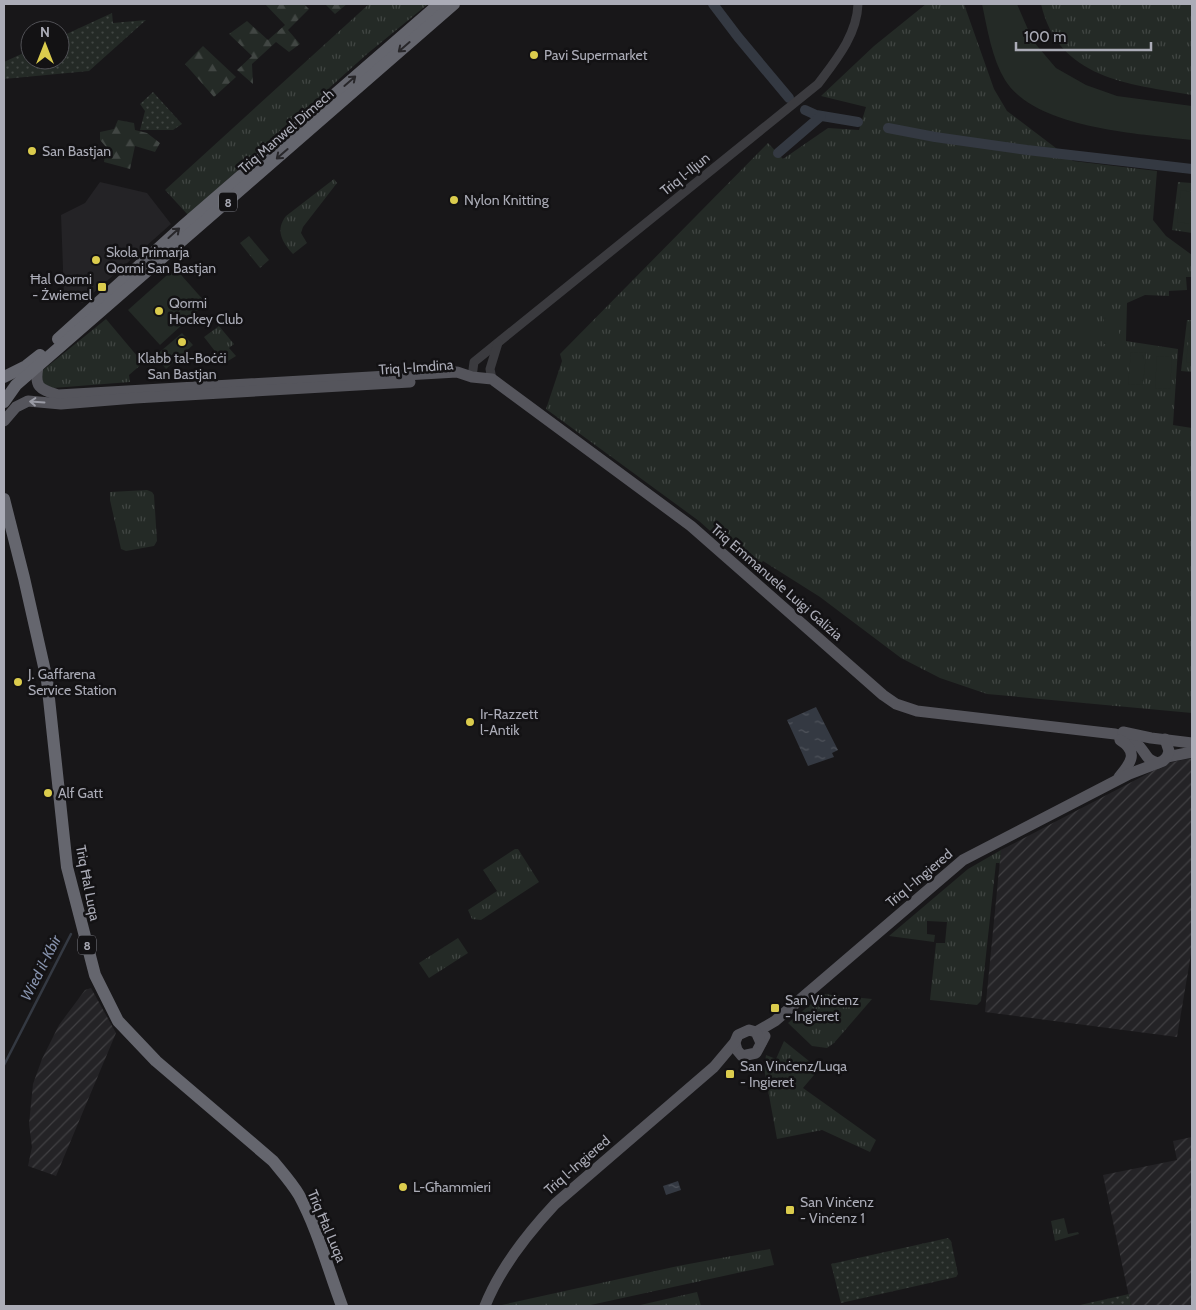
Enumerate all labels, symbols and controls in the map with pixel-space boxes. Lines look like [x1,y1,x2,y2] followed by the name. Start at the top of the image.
[20,20,70,70] north arrow
[1016,20,1151,52] scale bar
[40,23,50,41] text: N
[1024,28,1066,46] text: 100 m
[398,42,411,53] one-way arrow
[544,46,648,64] place label: Pavi Supermarket
[528,49,540,61] marker: Pavi Supermarket
[343,76,356,87] one-way arrow
[235,85,337,177] street label: Triq Manwel Dimech
[42,142,111,160] place label: San Bastjan
[26,145,38,157] marker: San Bastjan
[657,148,714,199] street label: Triq l-Iljun
[276,149,289,160] one-way arrow
[464,191,550,209] place label: Nylon Knitting
[219,192,237,212] road number: 8
[448,194,460,206] marker: Nylon Knitting
[167,228,180,240] one-way arrow
[106,243,216,277] place label: Skola Primarja Qormi San Bastjan
[90,254,102,266] marker: Skola Primarja Qormi San Bastjan
[30,270,93,304] place label: Ħal Qormi - Żwiemel
[96,281,108,293] marker: Ħal Qormi - Żwiemel
[169,294,243,328] place label: Qormi Hockey Club
[153,305,165,317] marker: Qormi Hockey Club
[176,336,188,348] marker: Klabb tal-Boċċi San Bastjan
[137,349,227,383] place label: Klabb tal-Boċċi San Bastjan
[378,355,454,379] street label: Triq l-Imdina
[30,398,46,407] one-way arrow
[707,520,847,644] street label: Triq Emmanuele Luigi Galizia
[27,665,117,699] place label: J. Gaffarena Service Station
[12,676,24,688] marker: J. Gaffarena Service Station
[480,705,539,739] place label: Ir-Razzett l-Antik
[464,716,476,728] marker: Ir-Razzett l-Antik
[58,784,103,802] place label: Alf Gatt
[42,787,54,799] marker: Alf Gatt
[72,844,104,923] street label: Triq Ħal Luqa
[882,845,956,911] street label: Triq l-Ingiered
[17,931,66,1004] water label: Wied il-Kbir
[78,936,96,954] road number: 8
[785,991,859,1025] place label: San Vinċenz - Ingieret
[769,1002,781,1014] marker: San Vinċenz - Ingieret
[740,1057,847,1091] place label: San Vinċenz/Luqa - Ingieret
[724,1068,736,1080] marker: San Vinċenz/Luqa - Ingieret
[540,1131,614,1199] street label: Triq l-Ingiered
[413,1178,491,1196] place label: L-Għammieri
[397,1181,409,1193] marker: L-Għammieri
[304,1187,350,1265] street label: Triq Ħal Luqa
[800,1193,874,1227] place label: San Vinċenz - Vinċenz 1
[784,1204,796,1216] marker: San Vinċenz - Vinċenz 1

